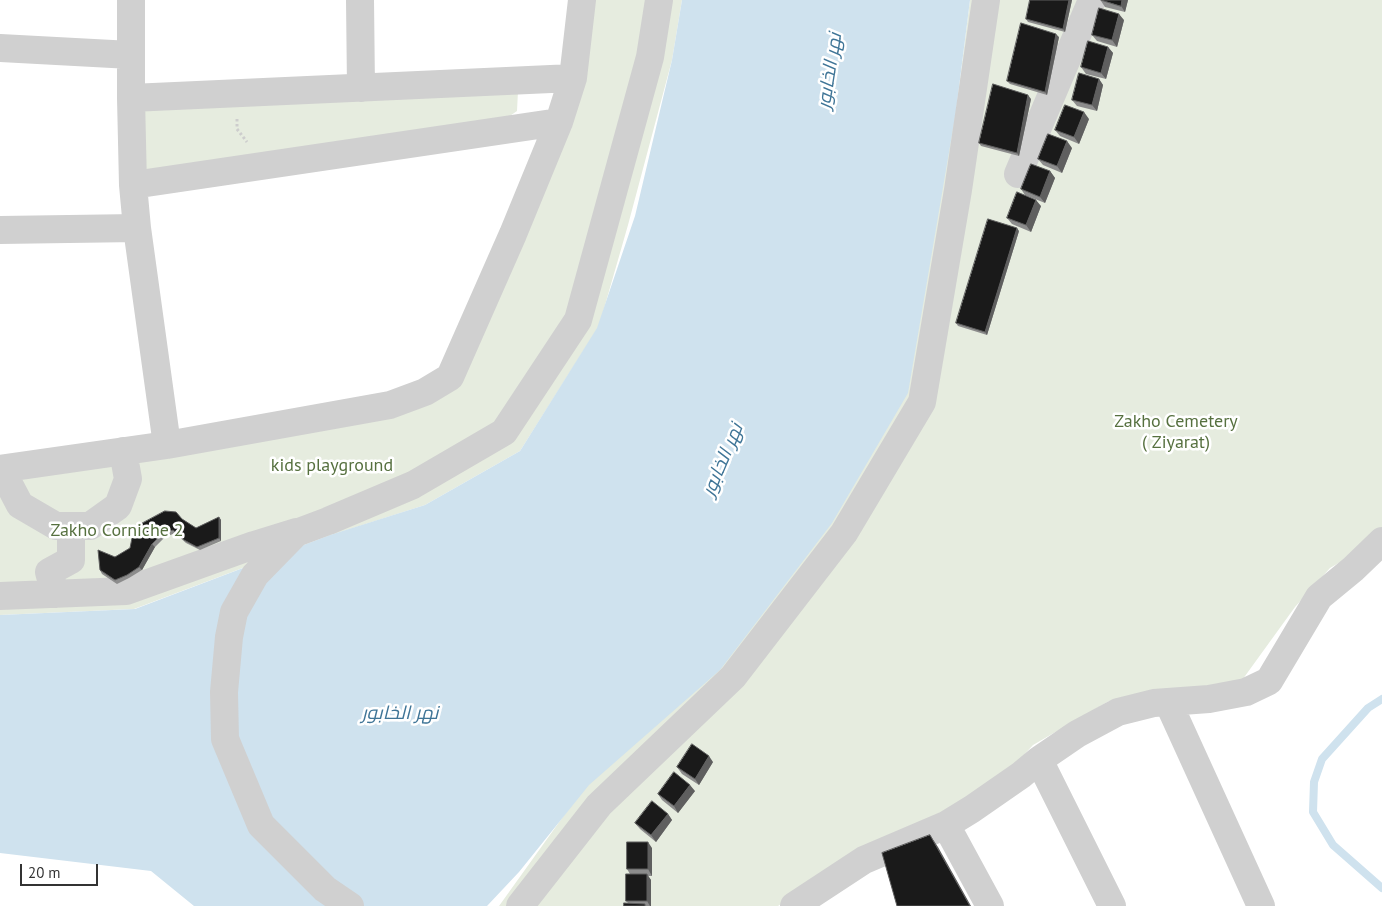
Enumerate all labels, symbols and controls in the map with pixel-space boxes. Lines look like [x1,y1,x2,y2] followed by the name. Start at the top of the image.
[813,31,847,111] water label: نهر الخابور
[1114,411,1238,454] park label: Zakho Cemetery ( Ziyarat)
[697,420,749,500] water label: نهر الخابور
[271,455,393,477] park label: kids playground
[50,520,184,542] park label: Zakho Corniche 2
[362,703,438,725] water label: نهر الخابور
[22,854,100,886] scale bar
[28,863,61,882] text: 20 m

